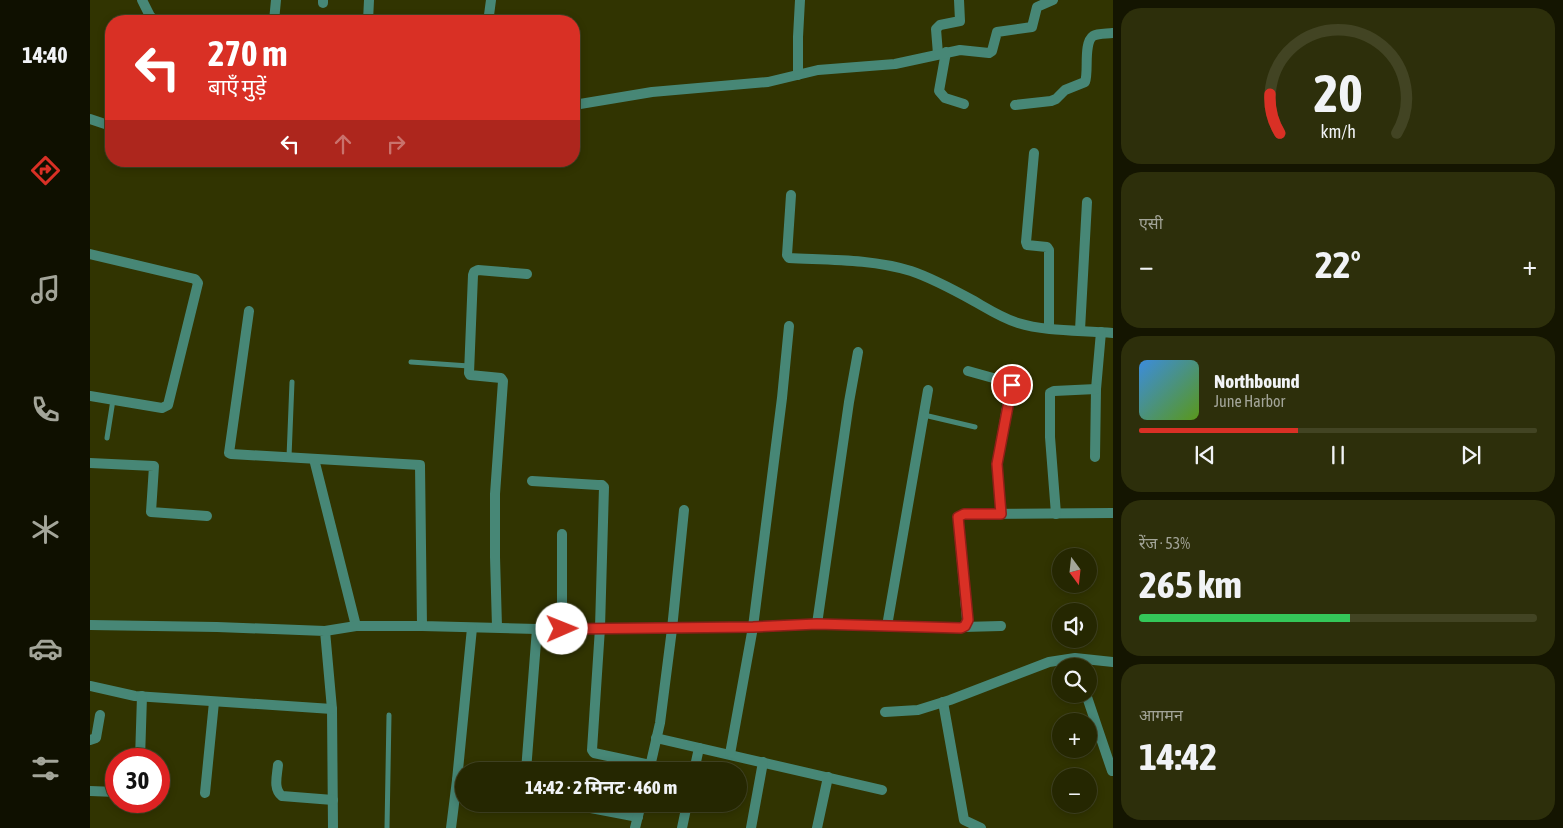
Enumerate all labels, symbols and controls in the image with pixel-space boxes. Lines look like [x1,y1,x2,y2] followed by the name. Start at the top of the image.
[208,33,287,73] text: 270 m
[125,35,190,100] icon: left
[22,42,68,68] text: 14:40
[1314,63,1362,123] text: 20
[208,74,266,100] text: बाएँ मुड़ें
[1320,121,1356,142] text: km/h
[276,130,304,158] icon: left
[329,130,357,158] icon: ahead
[382,130,410,158] icon: right
[28,153,63,188] icon: directions
[1139,214,1163,232] text: एसी
[1315,243,1361,286] text: 22°
[1139,249,1154,281] text: −
[1522,249,1537,281] text: +
[28,272,63,307] icon: music
[991,364,1033,406] pin
[1214,370,1300,392] text: Northbound
[998,371,1026,399] icon: arrive
[28,392,63,427] icon: phone
[1214,392,1285,410] text: June Harbor
[1191,441,1219,469] icon: previous
[1324,441,1352,469] icon: pause
[1457,441,1485,469] icon: next
[28,512,63,547] icon: climate
[1139,534,1190,552] text: रेंज · 53%
[1052,548,1098,592] north arrow
[1052,548,1097,813] map controls
[1139,563,1242,606] text: 265 km
[535,602,587,654] position arrow
[1052,603,1097,648] button: sound
[28,631,63,666] icon: car
[1052,658,1097,703] button: search
[1139,706,1183,724] text: आगमन
[1052,713,1097,758] button: +
[1139,735,1217,778] text: 14:42
[105,748,170,813] speed limit sign: 30
[28,751,63,786] icon: filters
[1052,768,1097,813] button: −
[525,776,677,798] text: 14:42 · 2 मिनट · 460 m

